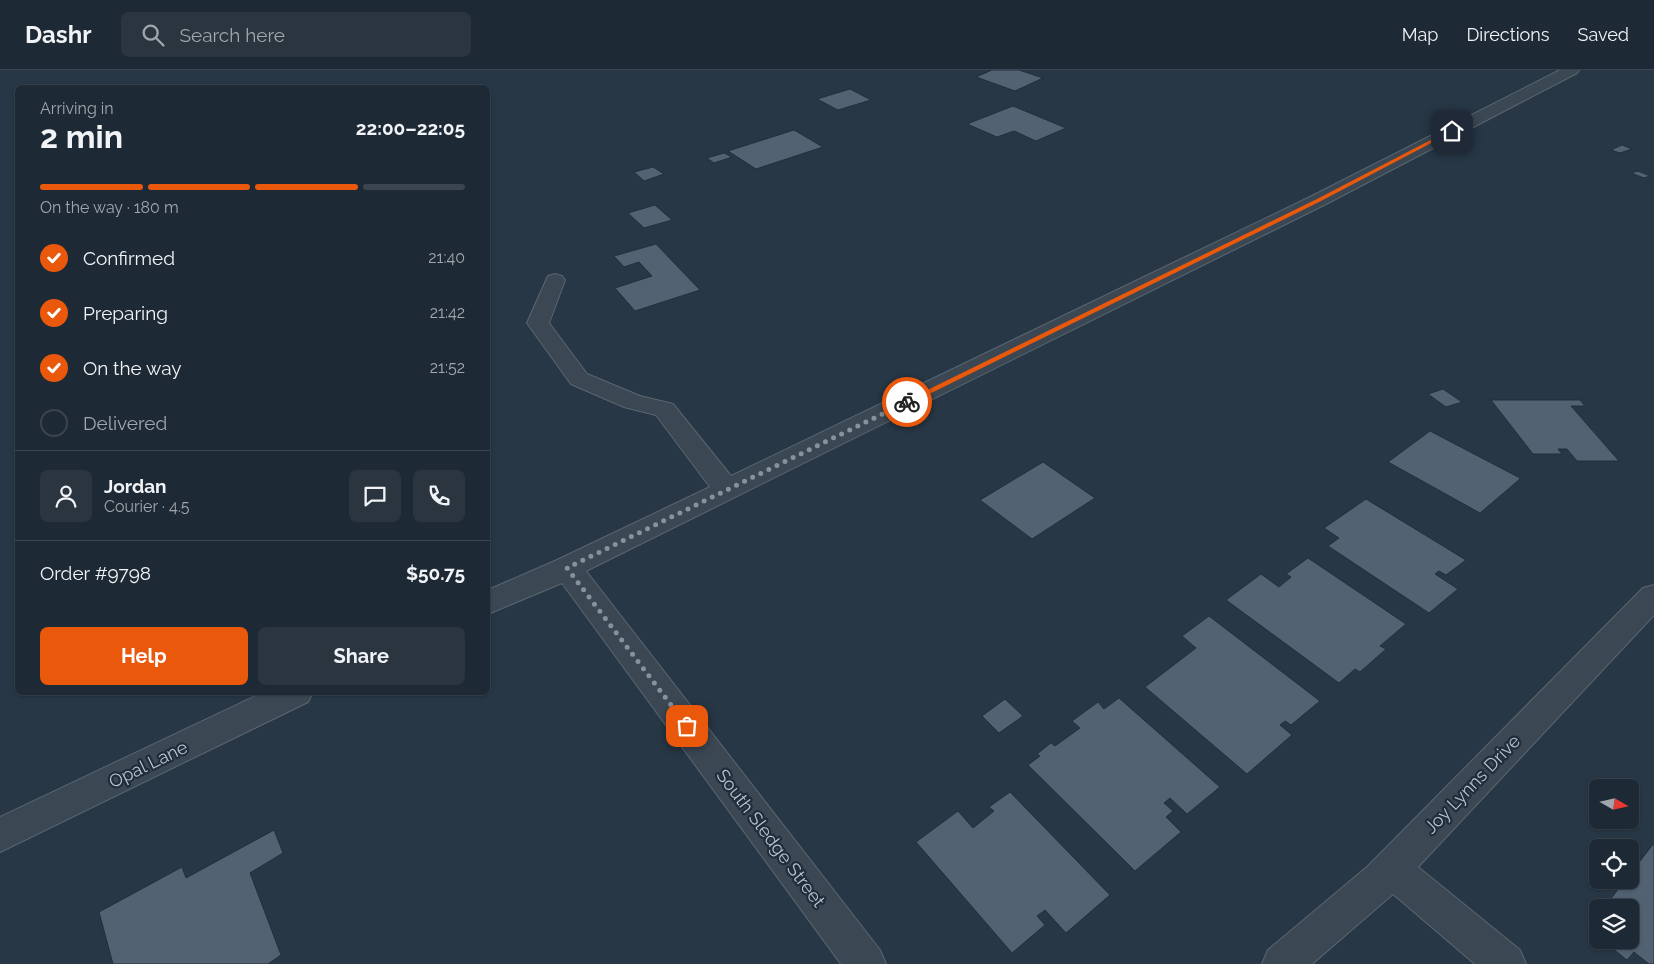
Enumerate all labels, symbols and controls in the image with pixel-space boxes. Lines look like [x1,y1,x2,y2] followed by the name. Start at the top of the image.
[121,12,471,57] search box
[25,20,91,49] text: Dashr
[139,21,167,49] icon: search
[179,24,285,46] text: Search here
[1402,24,1438,45] text: Map
[1466,24,1550,45] text: Directions
[1578,24,1629,45] text: Saved
[40,99,114,118] text: Arriving in
[1431,110,1473,152] pin
[356,117,465,139] text: 22:00–22:05
[1438,117,1466,145] icon: home
[40,118,123,155] text: 2 min
[40,198,179,217] text: On the way · 180 m
[40,244,68,272] icon: check
[83,247,175,269] text: Confirmed
[428,248,465,267] text: 21:40
[40,299,68,327] icon: check
[83,302,168,324] text: Preparing
[430,303,465,322] text: 21:42
[40,354,68,382] icon: check
[83,357,182,379] text: On the way
[430,358,465,377] text: 21:52
[882,377,932,427] courier
[893,388,921,416] icon: bike
[83,412,167,434] text: Delivered
[40,470,92,522] button: person
[349,470,401,522] button: chat
[413,470,465,522] button: phone
[104,475,167,497] text: Jordan
[104,497,189,516] text: Courier · 4.5
[40,562,151,584] text: Order #9798
[406,562,465,584] text: $50.75
[40,627,248,685] button: Help
[258,627,465,685] button: Share
[666,705,708,747] pin
[673,712,701,740] icon: bag
[1420,730,1525,838] street label: Joy Lynns Drive
[105,736,191,792] street label: Opal Lane
[712,765,830,911] street label: South Sledge Street
[1589,779,1639,829] north arrow
[1589,779,1639,949] map controls
[1589,839,1639,889] button: locate
[1589,899,1639,949] button: layers

